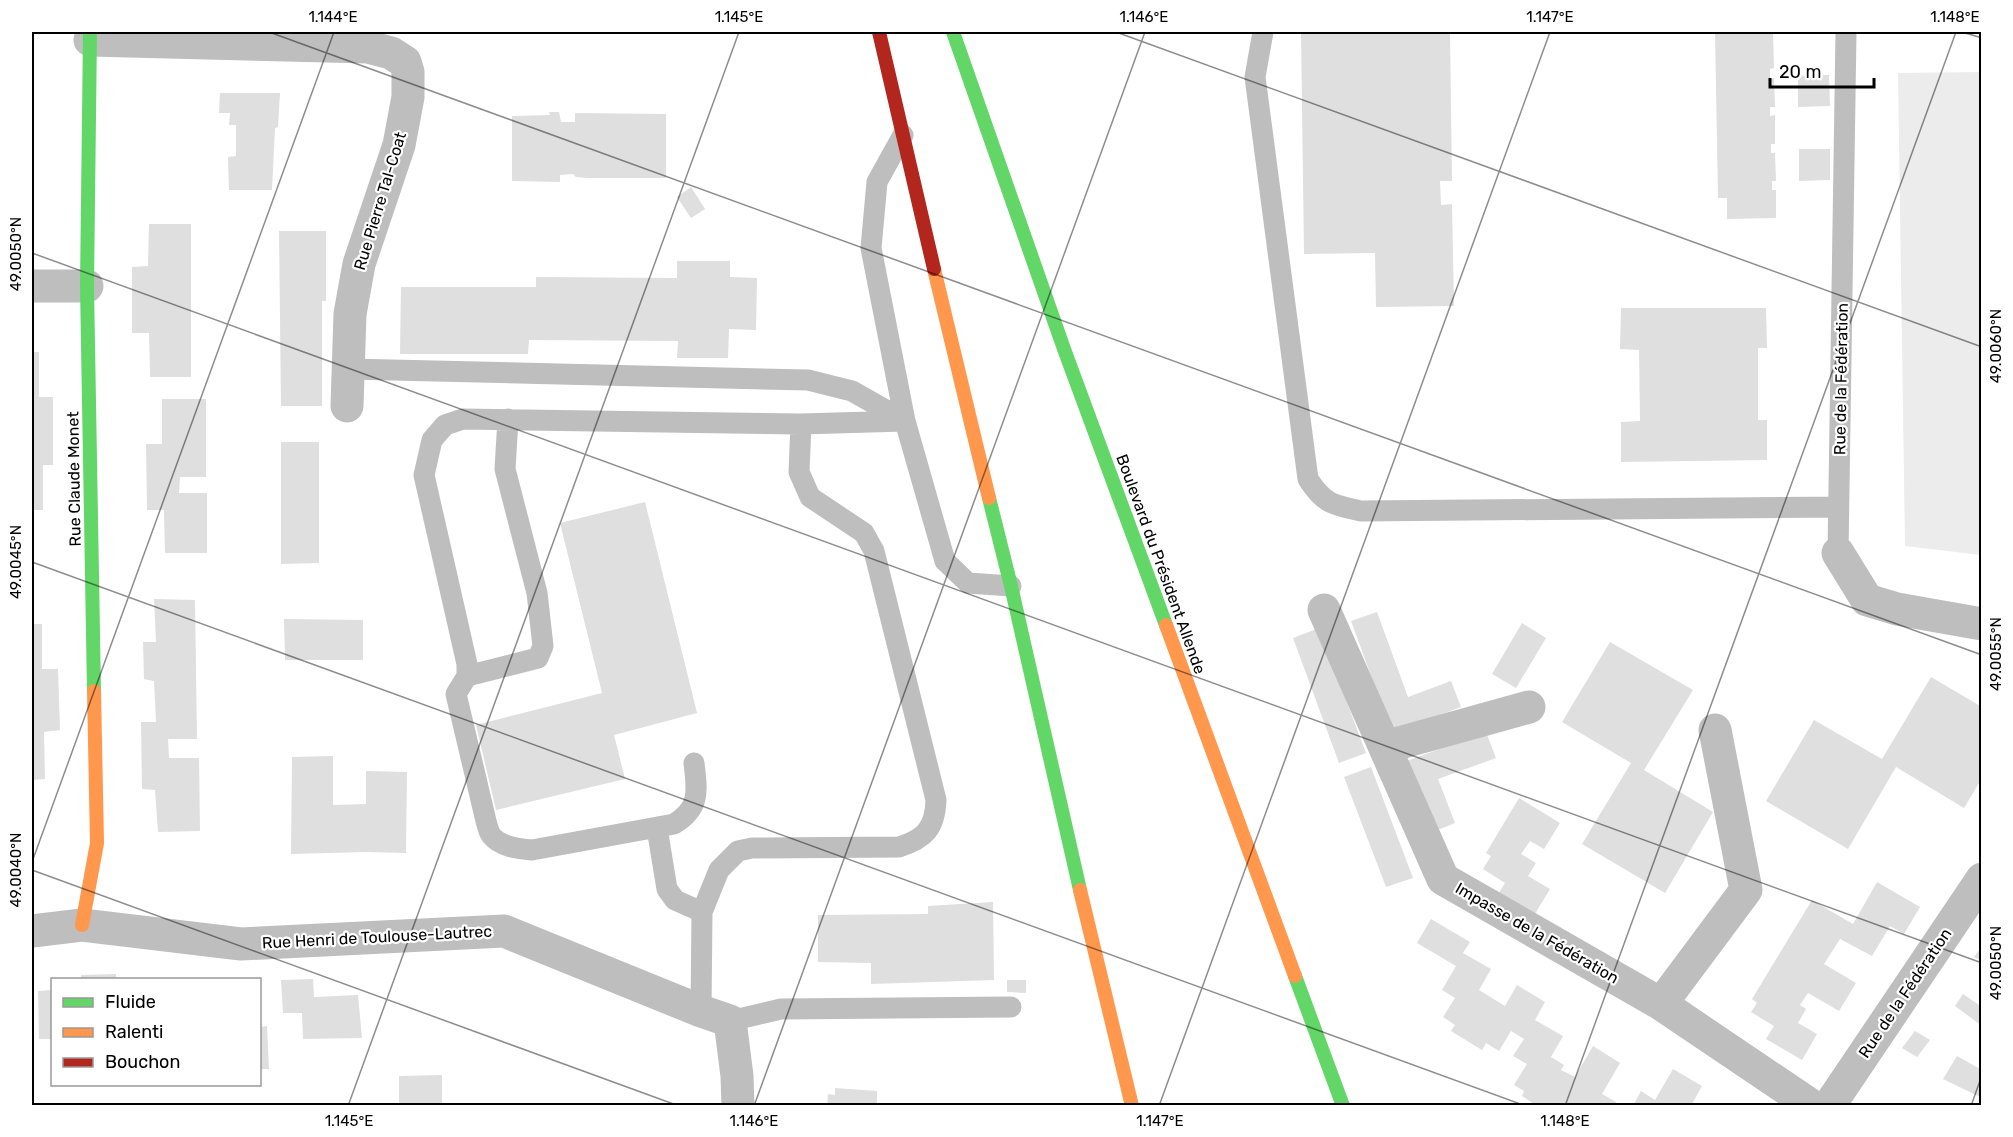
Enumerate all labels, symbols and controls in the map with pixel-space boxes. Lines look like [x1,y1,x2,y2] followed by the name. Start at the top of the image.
[308,8,358,26] text: 1.144°E
[715,8,763,26] text: 1.145°E
[1120,8,1168,26] text: 1.146°E
[1526,8,1574,26] text: 1.147°E
[1930,8,1980,26] text: 1.148°E
[1770,51,1874,89] scale bar
[1779,61,1821,83] text: 20 m
[350,130,410,272] street label: Rue Pierre Tal-Coat
[7,217,25,291] text: 49.0050°N
[1830,303,1852,455] street label: Rue de la Fédération
[1987,309,2005,383] text: 49.0060°N
[63,411,85,547] street label: Rue Claude Monet
[1112,452,1210,677] street label: Boulevard du Président Allende
[7,525,25,599] text: 49.0045°N
[1987,617,2005,691] text: 49.0055°N
[7,833,25,907] text: 49.0040°N
[1452,878,1622,988] street label: Impasse de la Fédération
[261,921,493,953] street label: Rue Henri de Toulouse-Lautrec
[1855,925,1955,1061] street label: Rue de la Fédération
[1987,926,2005,1000] text: 49.0050°N
[51,978,261,1086] legend
[105,991,156,1013] text: Fluide
[105,1021,163,1043] text: Ralenti
[105,1051,180,1073] text: Bouchon
[325,1112,373,1130] text: 1.145°E
[730,1112,778,1130] text: 1.146°E
[1136,1112,1184,1130] text: 1.147°E
[1540,1112,1590,1130] text: 1.148°E

